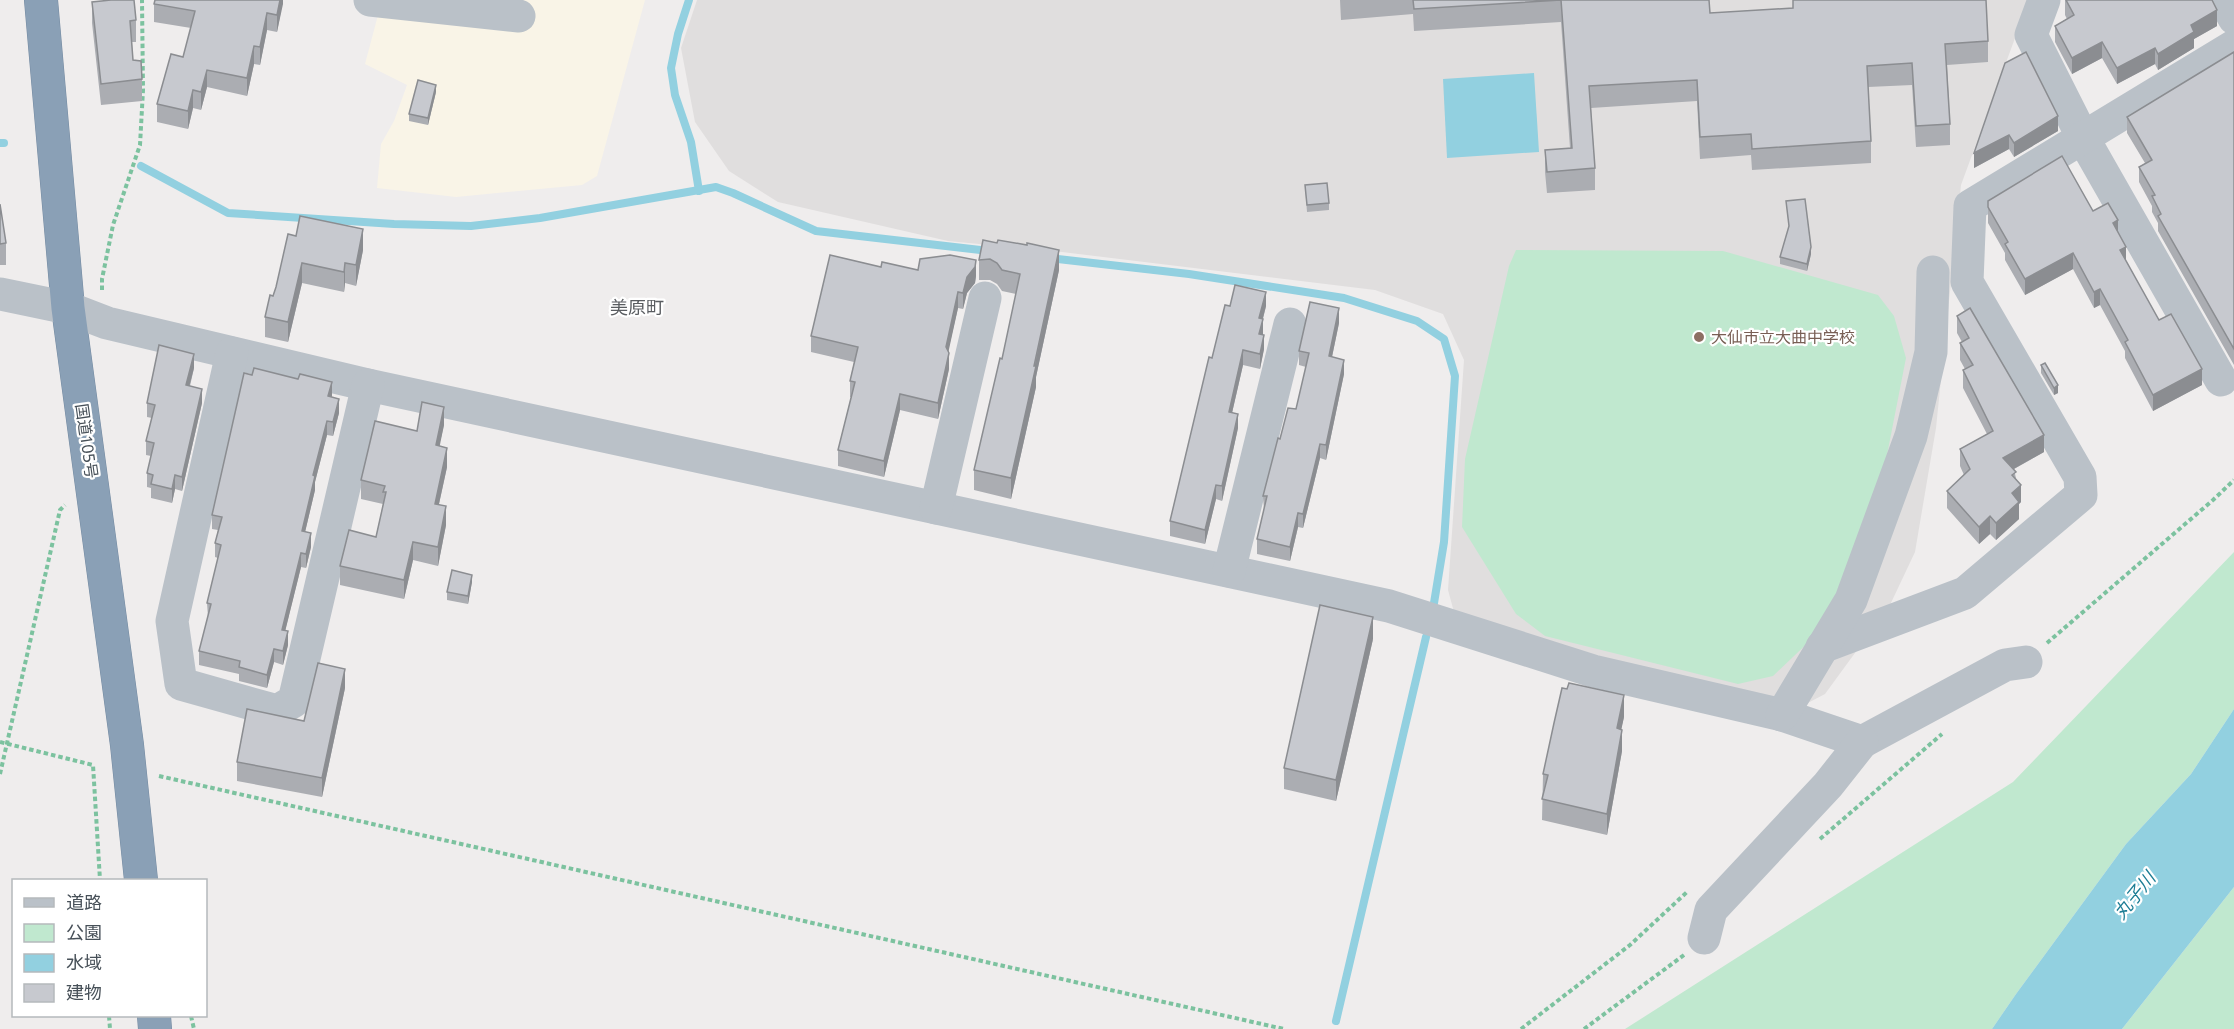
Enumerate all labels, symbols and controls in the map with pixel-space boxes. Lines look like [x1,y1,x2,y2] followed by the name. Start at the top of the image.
[610,295,664,319] district label: 美原町
[1711,326,1855,348] place label: 大仙市立大曲中学校
[1692,330,1706,344] marker: 大仙市立大曲中学校
[71,402,103,480] street label: 国道105号
[2108,865,2162,924] water label: 丸子川
[12,879,207,1017] legend
[66,890,102,914] text: 道路
[66,920,102,944] text: 公園
[66,950,102,974] text: 水域
[66,980,102,1004] text: 建物

